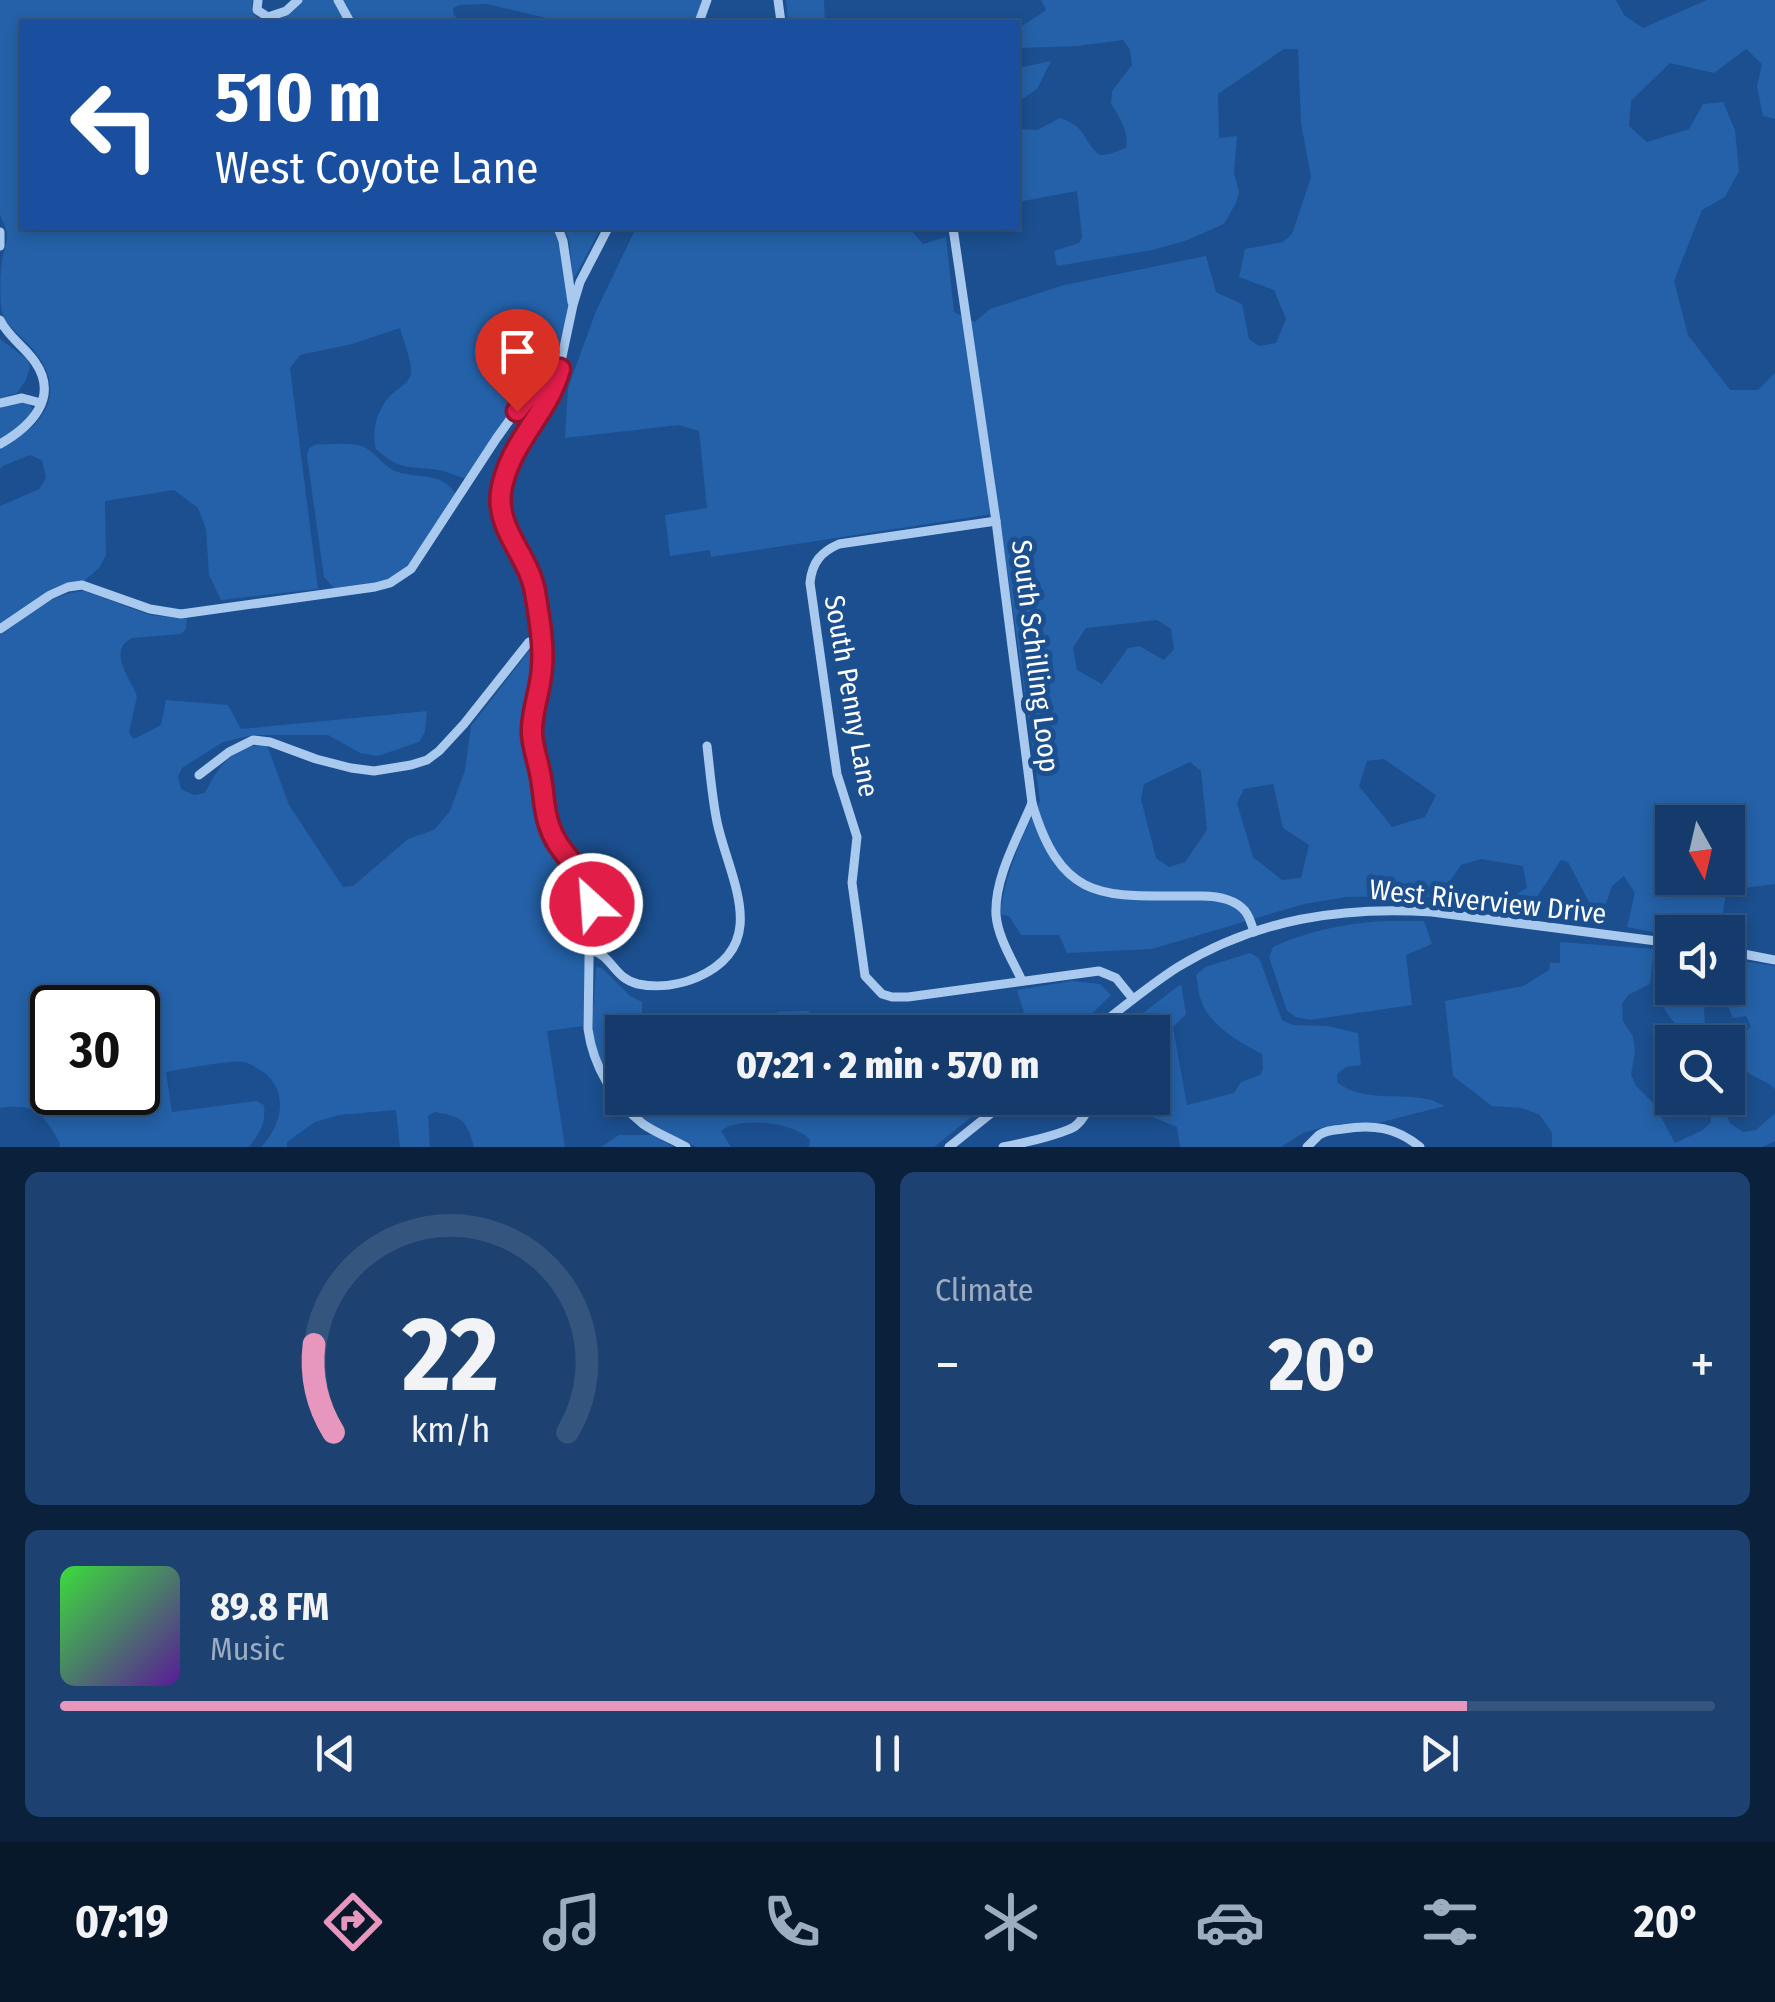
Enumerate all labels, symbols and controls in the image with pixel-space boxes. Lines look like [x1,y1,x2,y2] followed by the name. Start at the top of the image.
[215,56,381,140] text: 510 m
[50,60,180,190] icon: left
[215,141,538,195] text: West Coyote Lane
[475,309,560,412] pin
[490,324,545,379] icon: arrive
[1005,538,1066,774] street label: South Schilling Loop
[818,593,885,800] street label: South Penny Lane
[1655,805,1745,895] north arrow
[1655,805,1745,1115] map controls
[540,852,644,956] position arrow
[1368,873,1608,930] street label: West Riverview Drive
[1655,915,1745,1005] button: sound
[30,985,160,1115] speed limit sign: 30
[1655,1025,1745,1115] button: search
[736,1042,1039,1088] text: 07:21 · 2 min · 570 m
[935,1271,1034,1309] text: Climate
[401,1293,498,1418] text: 22
[1269,1320,1381,1410] text: 20°
[935,1332,960,1398] text: −
[1690,1332,1715,1398] text: +
[410,1409,490,1451] text: km/h
[210,1584,329,1630] text: 89.8 FM
[210,1630,285,1668] text: Music
[308,1726,363,1781] icon: previous
[860,1726,915,1781] icon: pause
[1412,1726,1467,1781] icon: next
[318,1887,388,1957] icon: directions
[537,1887,607,1957] icon: music
[757,1887,827,1957] icon: phone
[976,1887,1046,1957] icon: climate
[1195,1887,1265,1957] icon: car
[1415,1887,1485,1957] icon: filters
[75,1895,169,1949] text: 07:19
[1634,1895,1700,1949] text: 20°

